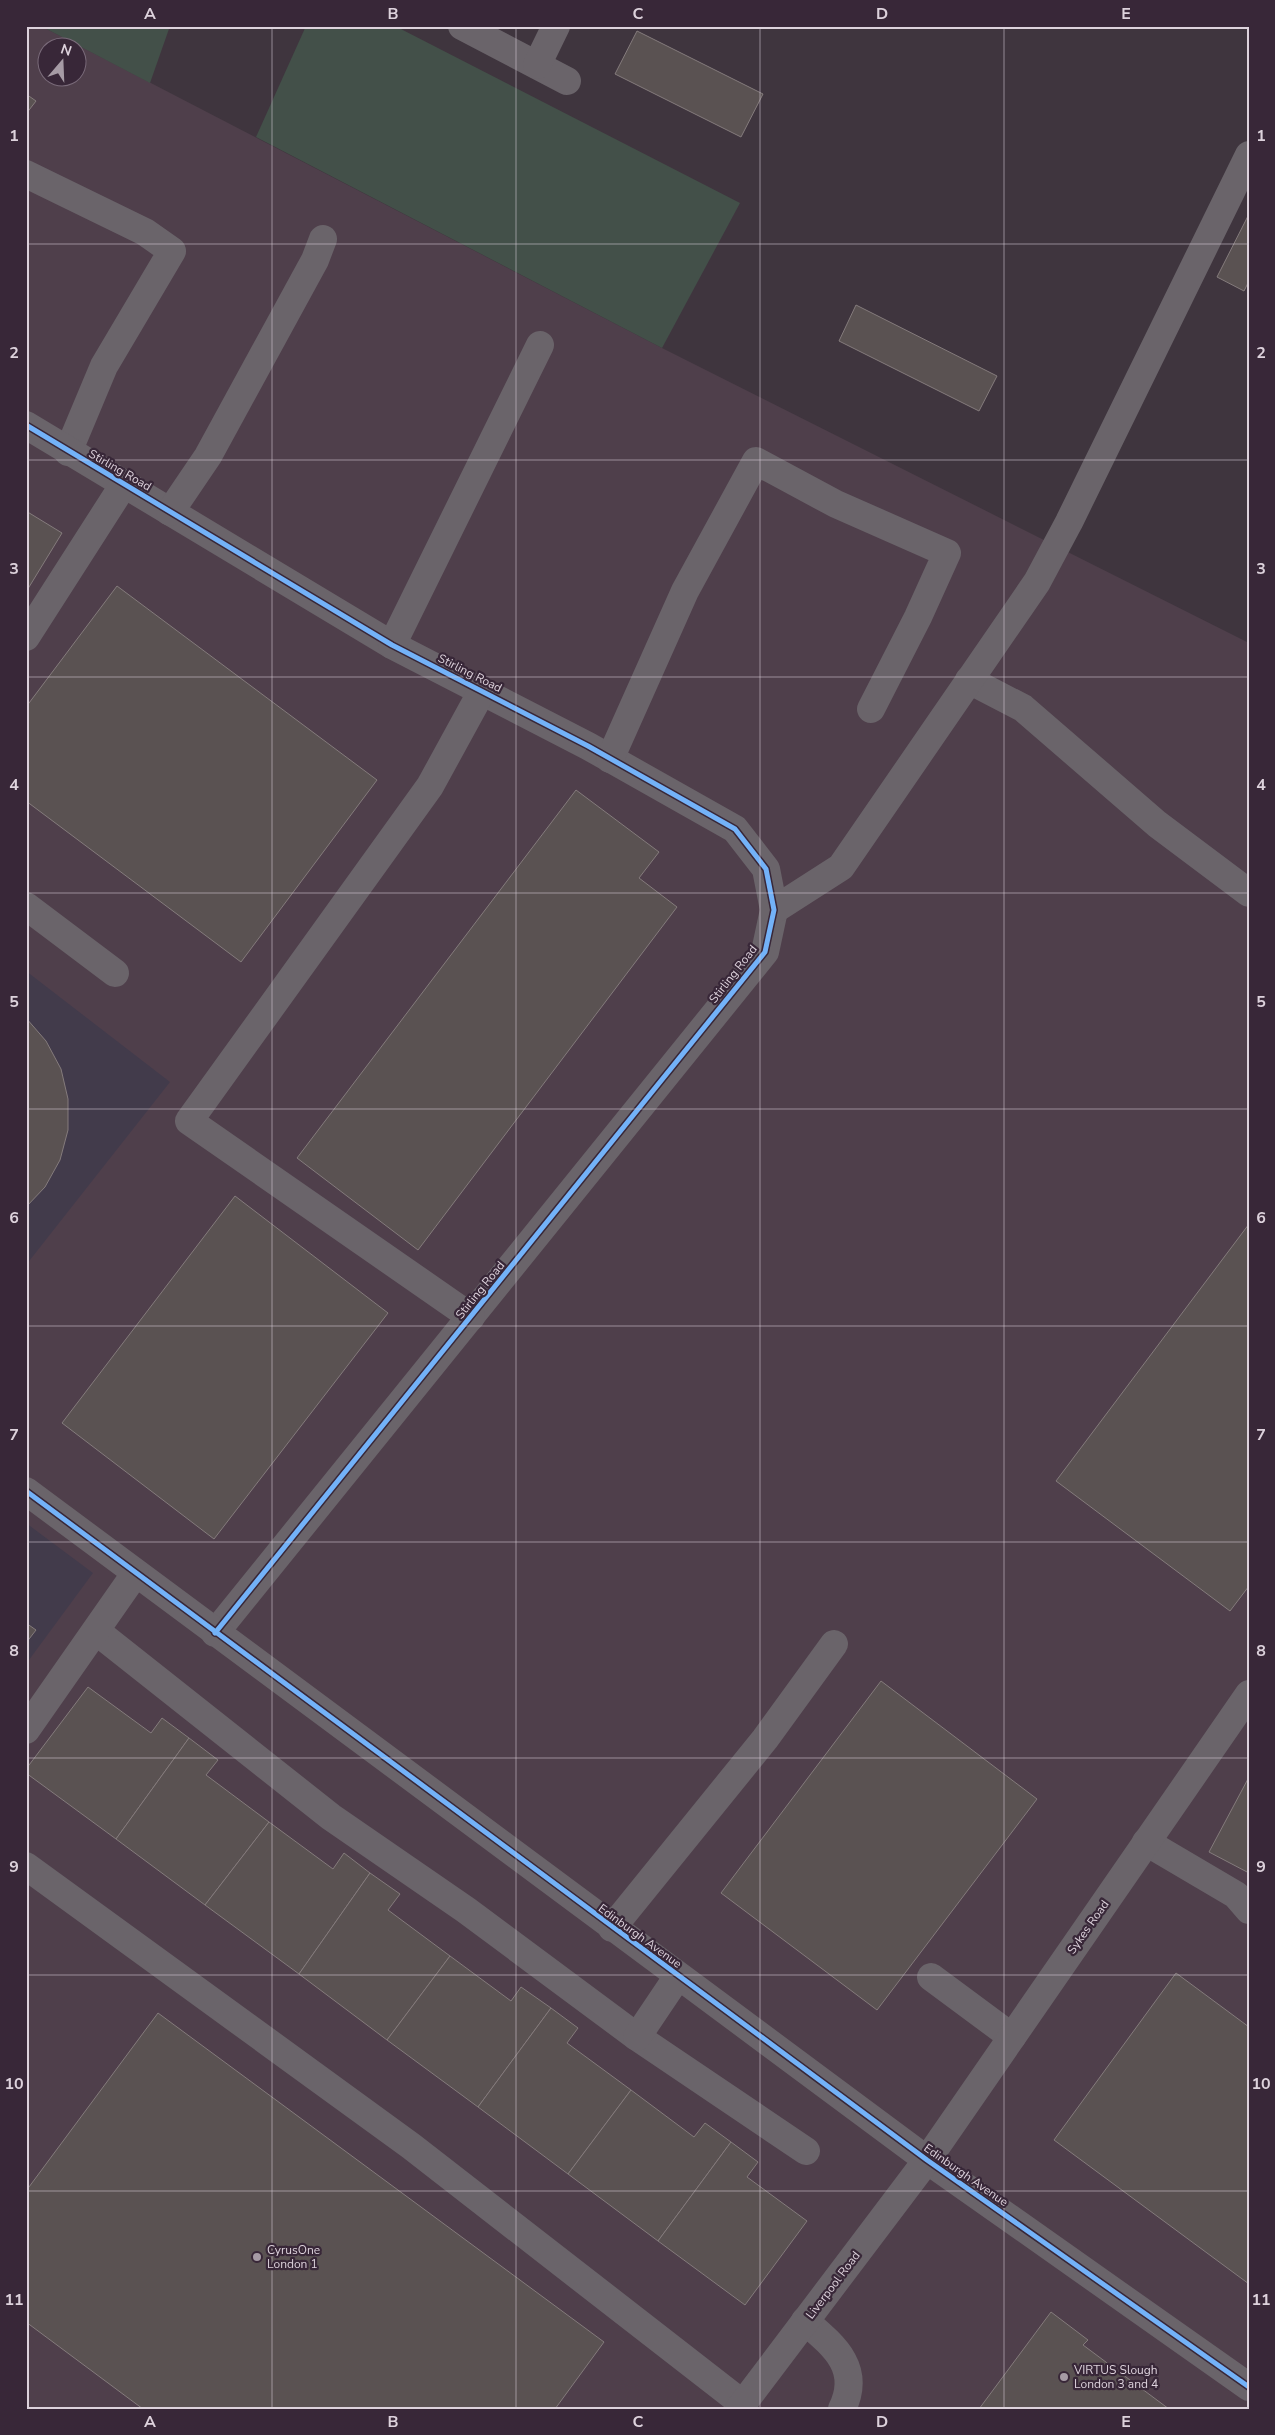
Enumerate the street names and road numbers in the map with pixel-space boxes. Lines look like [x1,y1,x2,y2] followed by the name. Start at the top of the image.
[86,446,154,494] street label: Stirling Road
[435,650,505,696] street label: Stirling Road
[705,942,761,1006] street label: Stirling Road
[452,1258,508,1322] street label: Stirling Road
[1064,1897,1112,1957] street label: Sykes Road
[595,1900,685,1972] street label: Edinburgh Avenue
[921,2140,1011,2210] street label: Edinburgh Avenue
[802,2248,864,2322] street label: Liverpool Road

